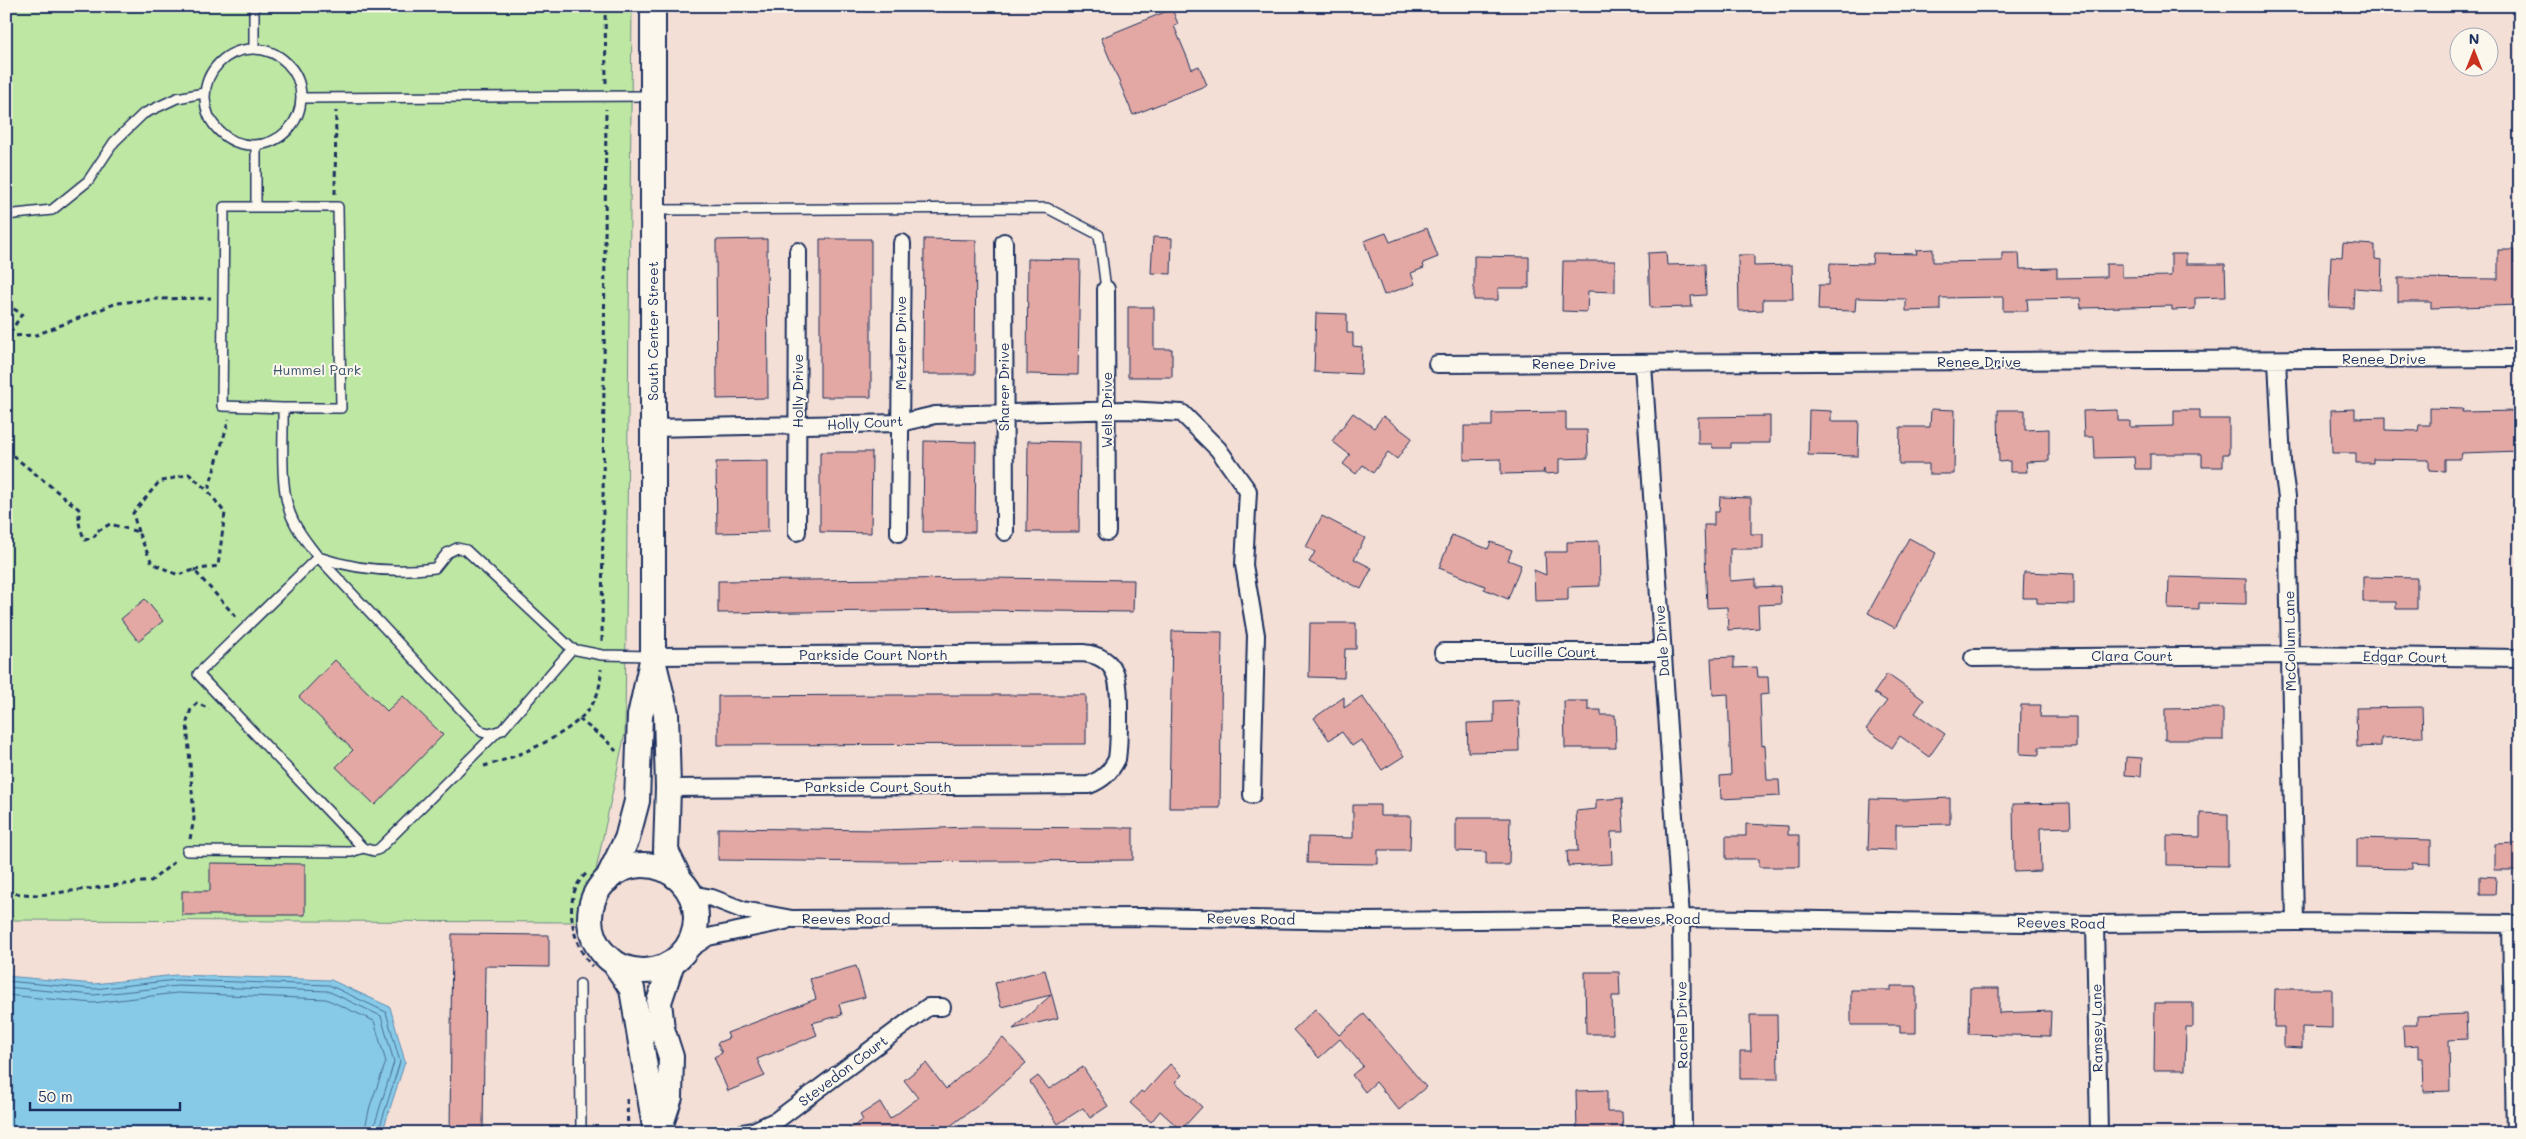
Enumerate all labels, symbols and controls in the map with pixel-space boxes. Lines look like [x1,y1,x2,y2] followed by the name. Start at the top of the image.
[2448,28,2498,78] north arrow
[2469,29,2479,48] text: N
[643,261,662,401] street label: South Center Street
[891,296,910,390] street label: Metzler Drive
[994,343,1013,431] street label: Sharer Drive
[2342,349,2426,368] street label: Renee Drive
[1937,352,2021,371] street label: Renee Drive
[788,354,807,428] street label: Holly Drive
[1532,354,1616,373] street label: Renee Drive
[273,360,361,379] park label: Hummel Park
[1097,372,1116,448] street label: Wells Drive
[826,411,904,434] street label: Holly Court
[2279,591,2300,691] street label: McCollum Lane
[1650,604,1673,678] street label: Dale Drive
[1510,642,1596,661] street label: Lucille Court
[799,645,947,664] street label: Parkside Court North
[2091,646,2173,665] street label: Clara Court
[2363,646,2447,667] street label: Edgar Court
[805,777,951,796] street label: Parkside Court South
[1207,908,1296,929] street label: Reeves Road
[802,909,890,928] street label: Reeves Road
[1612,909,1700,928] street label: Reeves Road
[2017,912,2106,933] street label: Reeves Road
[1671,981,1692,1069] street label: Rachel Drive
[2086,984,2107,1072] street label: Ramsey Lane
[794,1031,891,1110] street label: Stevedon Court
[30,1079,180,1111] scale bar
[38,1086,73,1106] text: 50 m

